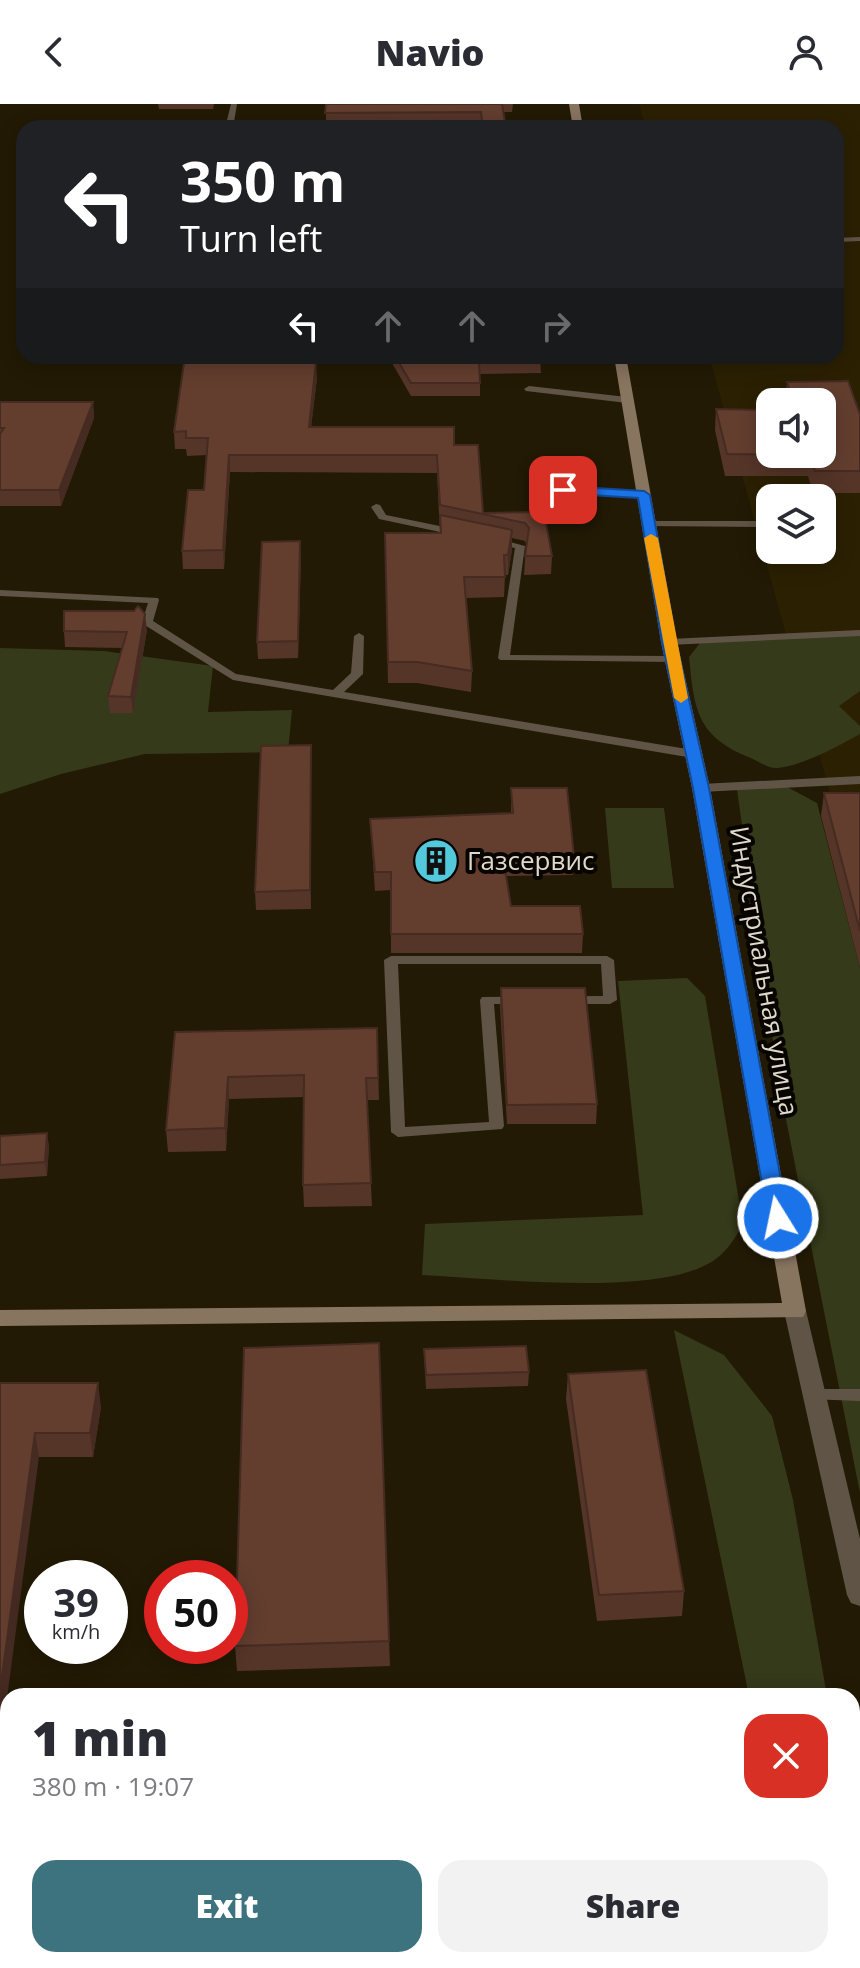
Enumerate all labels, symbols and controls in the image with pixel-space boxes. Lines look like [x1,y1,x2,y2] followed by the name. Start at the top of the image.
[375,28,485,77] text: Navio
[32,30,76,74] icon: back
[784,30,828,74] icon: person
[180,142,346,218] text: 350 m
[48,152,152,256] icon: left
[180,214,322,263] text: Turn left
[282,304,326,348] icon: left
[366,304,410,348] icon: ahead
[450,304,494,348] icon: ahead
[534,304,578,348] icon: right
[756,388,836,564] map controls
[756,388,836,468] button: sound
[529,456,597,524] pin
[541,468,585,512] icon: arrive
[756,484,836,564] button: layers
[722,823,808,1118] street label: Индустриальная улица
[412,837,460,885] building icon: Газсервис
[467,842,594,878] place label: Газсервис
[736,1176,820,1260] position arrow
[144,1560,248,1664] speed limit sign: 50
[53,1574,99,1629] text: 39
[52,1618,100,1645] text: km/h
[32,1705,168,1770] text: 1 min
[744,1714,828,1798] button: close
[32,1768,194,1804] text: 380 m · 19:07
[32,1860,422,1952] button: Exit
[438,1860,828,1952] button: Share

